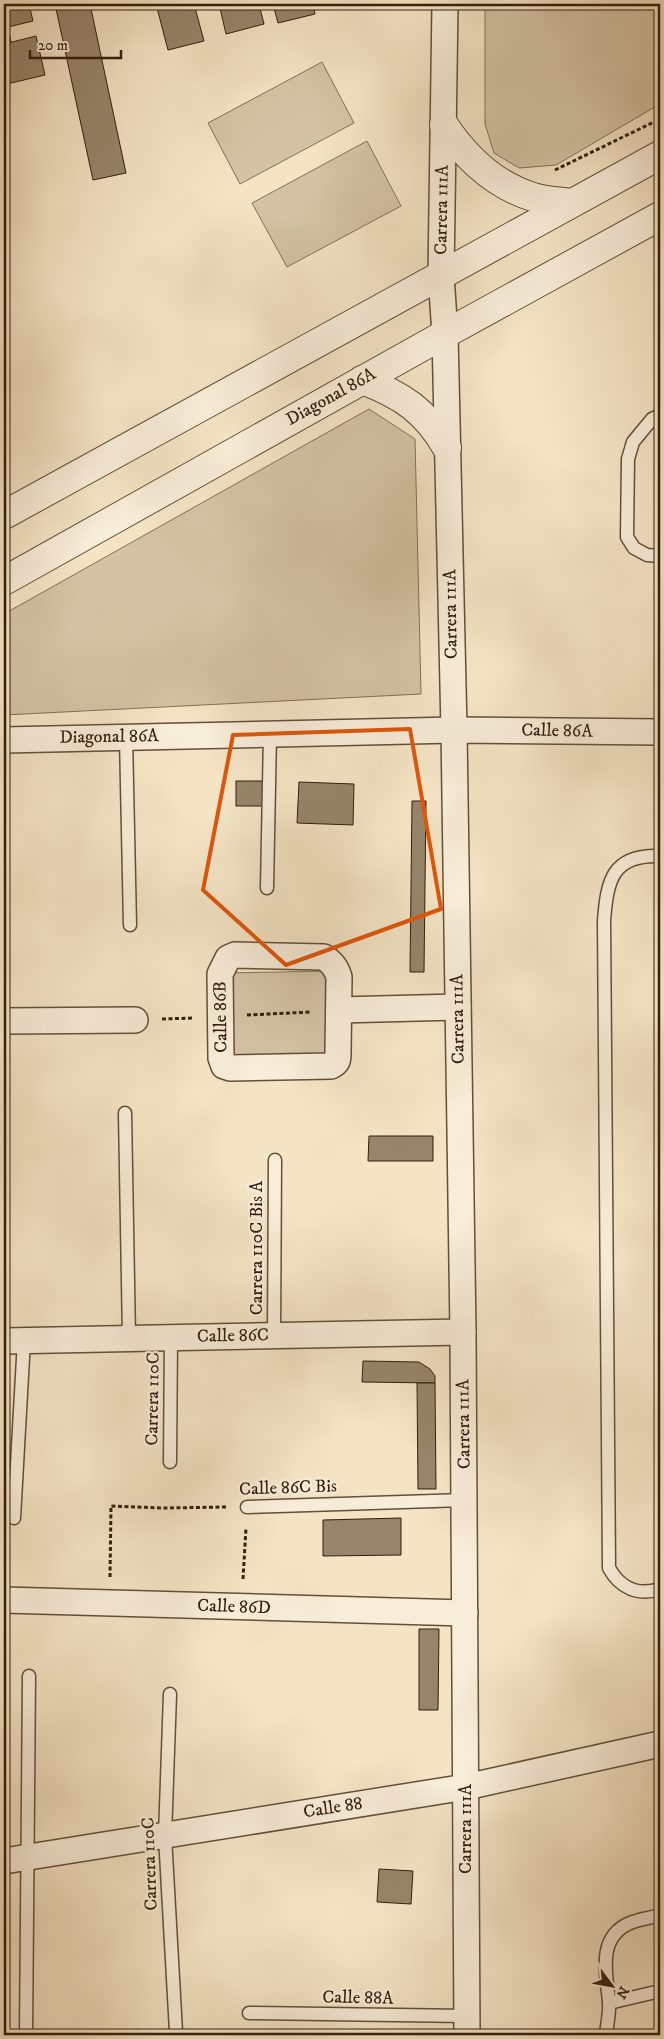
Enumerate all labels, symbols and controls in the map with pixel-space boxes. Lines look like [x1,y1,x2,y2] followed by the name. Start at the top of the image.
[30,28,121,60] scale bar
[38,36,68,55] text: 20 m
[430,164,454,255] street label: Carrera 111A
[282,363,380,431] street label: Diagonal 86A
[439,568,463,659] street label: Carrera 111A
[521,719,593,743] street label: Calle 86A
[59,725,159,749] street label: Diagonal 86A
[446,973,470,1064] street label: Carrera 111A
[209,981,233,1053] street label: Calle 86B
[246,1180,268,1315] street label: Carrera 110C Bis A
[197,1324,269,1348] street label: Calle 86C
[141,1352,165,1446] street label: Carrera 110C
[452,1378,476,1469] street label: Carrera 111A
[239,1475,337,1501] street label: Calle 86C Bis
[197,1595,271,1619] street label: Calle 86D
[455,1783,477,1874] street label: Carrera 111A
[302,1792,364,1824] street label: Calle 88
[137,1817,163,1911] street label: Carrera 110C
[586,1962,636,2012] north arrow
[611,1983,633,2002] text: N
[322,1986,394,2010] street label: Calle 88A

